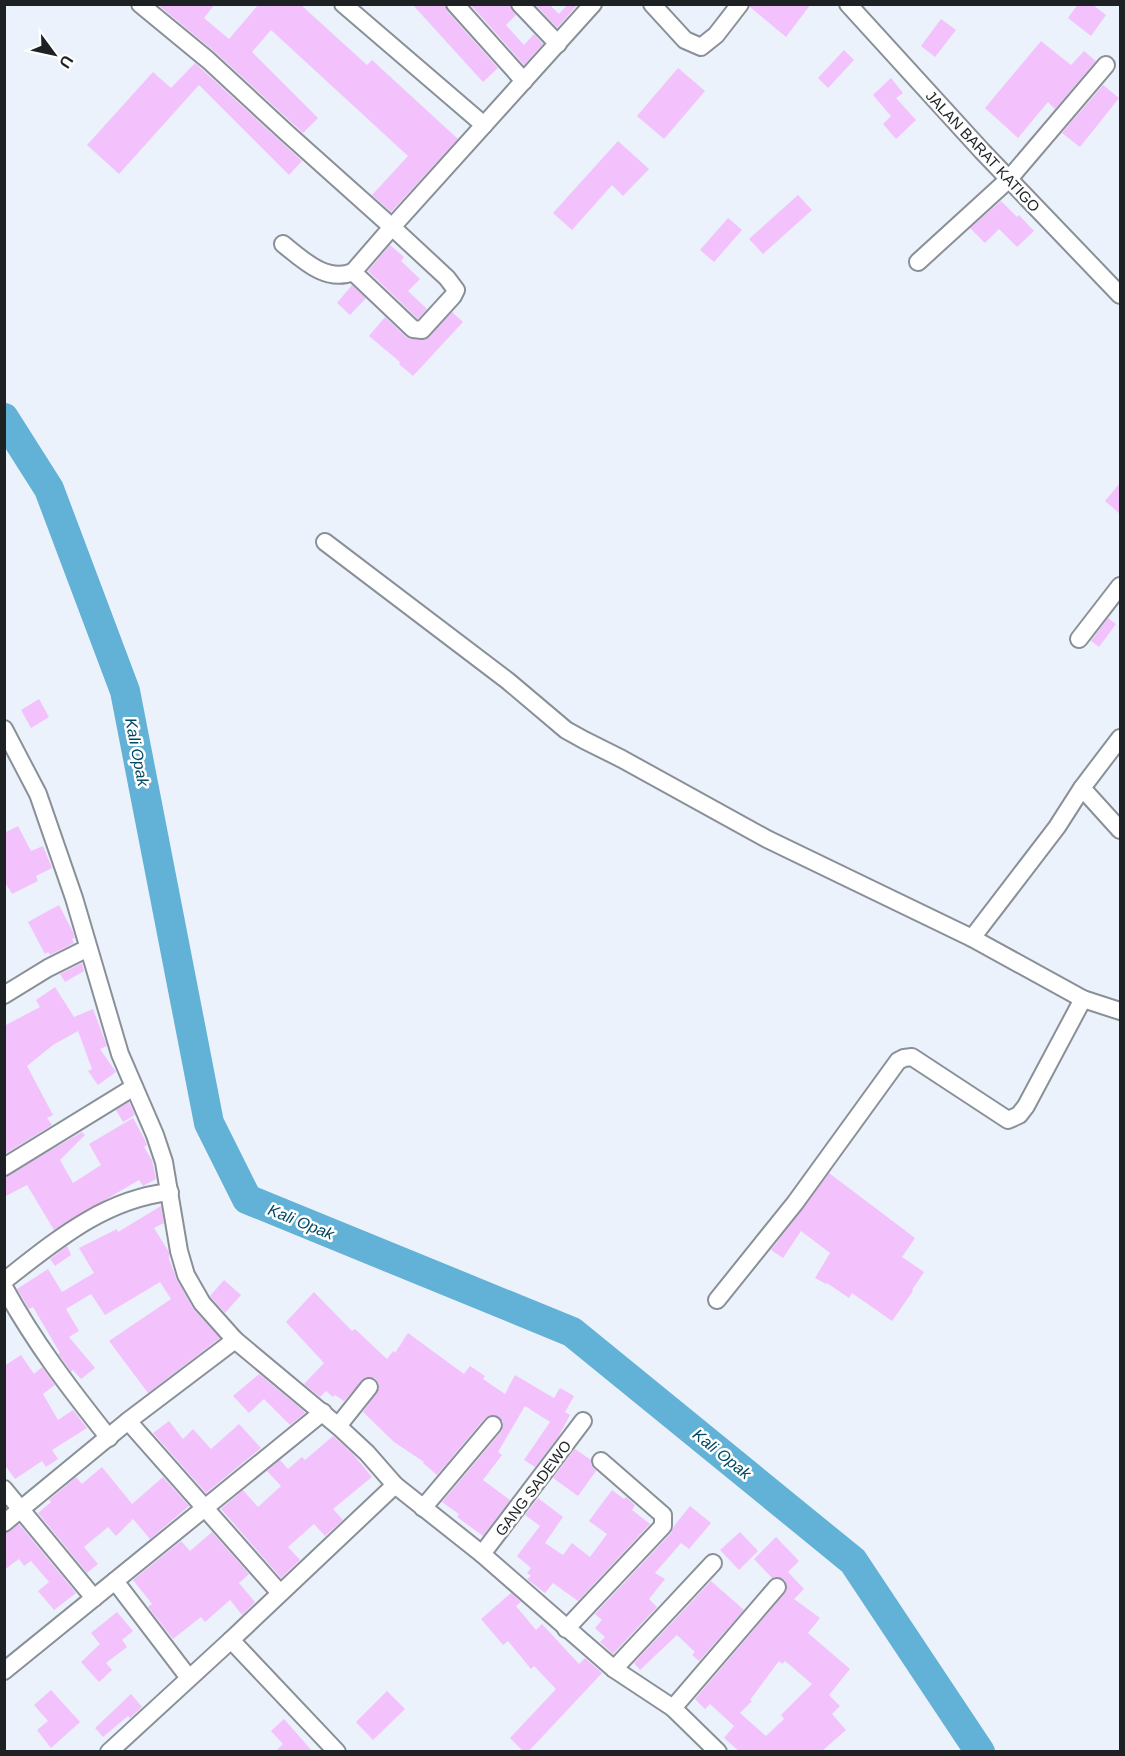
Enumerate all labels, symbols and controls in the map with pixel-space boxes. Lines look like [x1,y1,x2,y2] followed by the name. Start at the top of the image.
[24,24,84,84] north arrow
[56,52,76,71] text: U
[922,87,1044,215] street label: JALAN BARAT KATIGO
[122,716,152,789] water label: Kali Opak
[266,1201,337,1243] water label: Kali Opak
[690,1426,755,1483] water label: Kali Opak
[492,1437,574,1539] street label: GANG SADEWO

